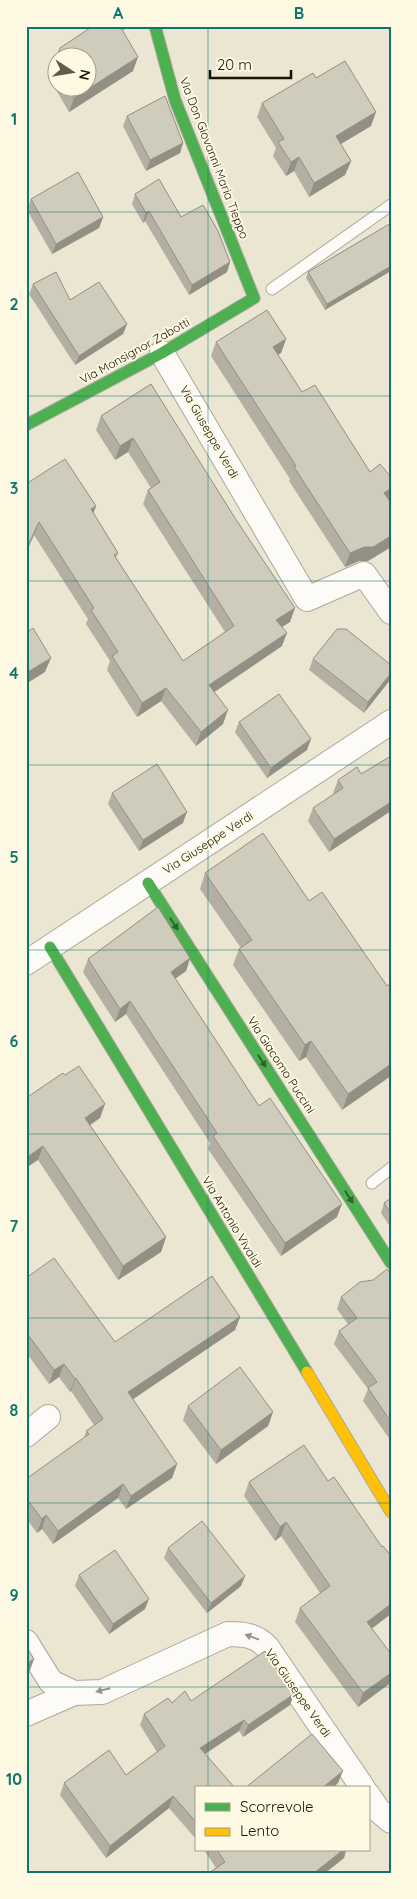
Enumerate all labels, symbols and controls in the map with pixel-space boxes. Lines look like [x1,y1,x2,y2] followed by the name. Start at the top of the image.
[113,3,124,23] text: A
[294,3,304,23] text: B
[48,48,98,98] north arrow
[210,48,291,80] scale bar
[217,55,252,74] text: 20 m
[75,68,95,82] text: N
[177,75,252,241] street label: Via Don Giovanni Maria Tieppo
[11,109,17,129] text: 1
[9,294,19,314] text: 2
[77,314,192,387] street label: Via Monsignor Zabotti
[177,383,242,481] street label: Via Giuseppe Verdi
[10,478,18,498] text: 3
[9,663,19,683] text: 4
[160,808,256,877] street label: Via Giuseppe Verdi
[9,847,19,867] text: 5
[169,917,179,930] one-way arrow
[244,1013,318,1116] street label: Via Giacomo Puccini
[10,1031,19,1051] text: 6
[257,1054,266,1067] one-way arrow
[199,1173,266,1270] street label: Via Antonio Vivaldi
[344,1191,354,1204] one-way arrow
[10,1216,19,1236] text: 7
[10,1400,19,1420] text: 8
[9,1585,19,1605] text: 9
[244,1633,259,1641] one-way arrow
[262,1646,335,1740] street label: Via Giuseppe Verdi
[95,1686,110,1694] one-way arrow
[6,1769,22,1789] text: 10
[195,1786,370,1852] legend
[240,1797,314,1816] text: Scorrevole
[240,1821,279,1840] text: Lento

